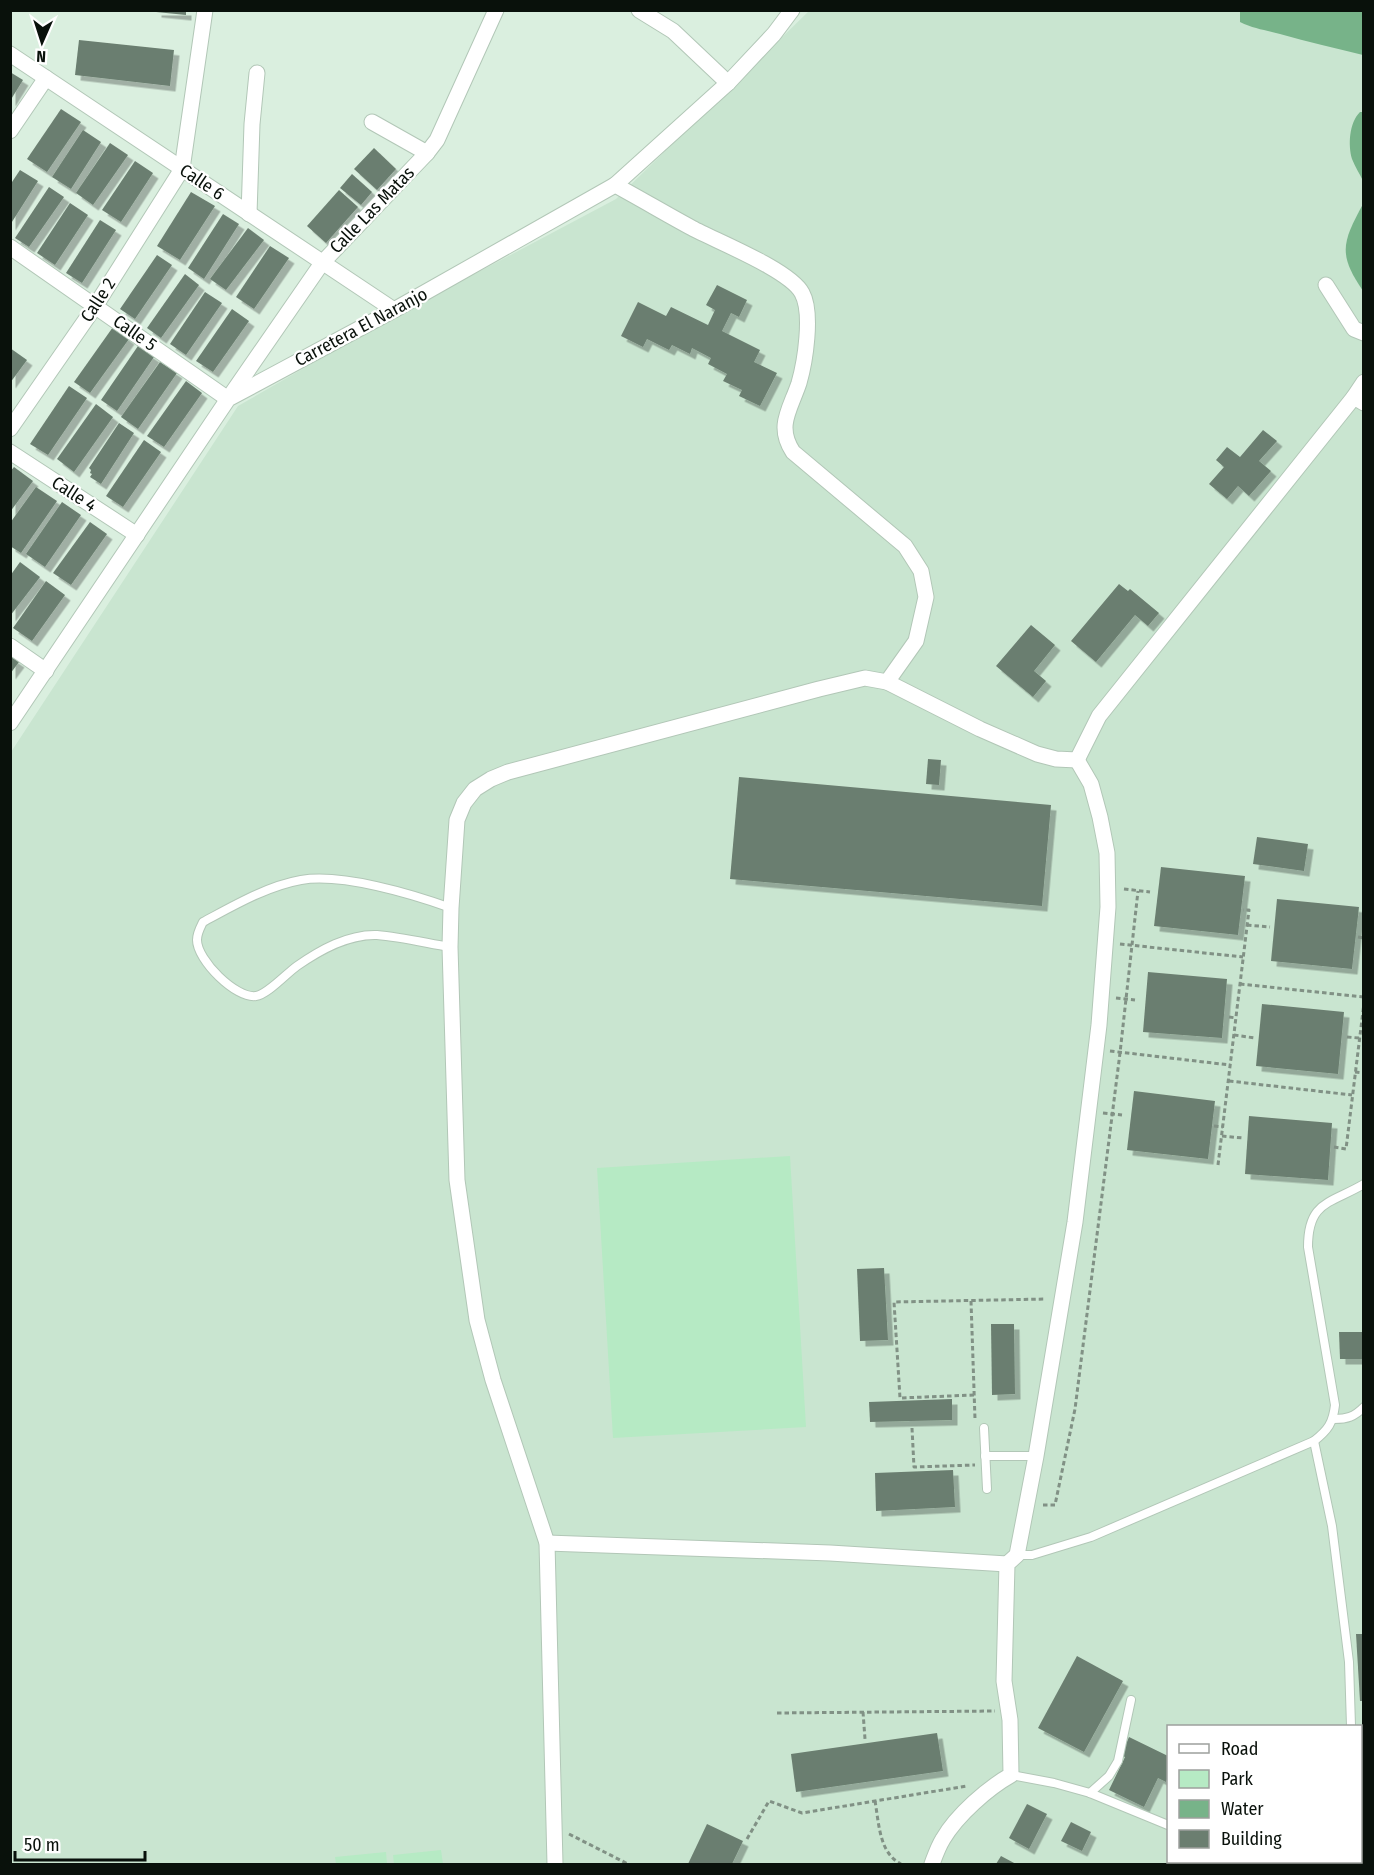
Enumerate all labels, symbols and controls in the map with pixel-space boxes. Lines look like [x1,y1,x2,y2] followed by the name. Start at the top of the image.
[12,12,72,72] north arrow
[36,47,47,66] text: N
[176,159,229,205] street label: Calle 6
[325,162,419,258] street label: Calle Las Matas
[76,274,120,326] street label: Calle 2
[291,283,431,371] street label: Carretera El Naranjo
[109,310,161,356] street label: Calle 5
[48,471,101,517] street label: Calle 4
[1167,1725,1362,1863] legend
[1221,1738,1258,1760] text: Road
[1221,1768,1254,1790] text: Park
[1221,1798,1264,1820] text: Water
[15,1824,146,1862] scale bar
[1221,1828,1282,1850] text: Building
[24,1834,60,1856] text: 50 m

